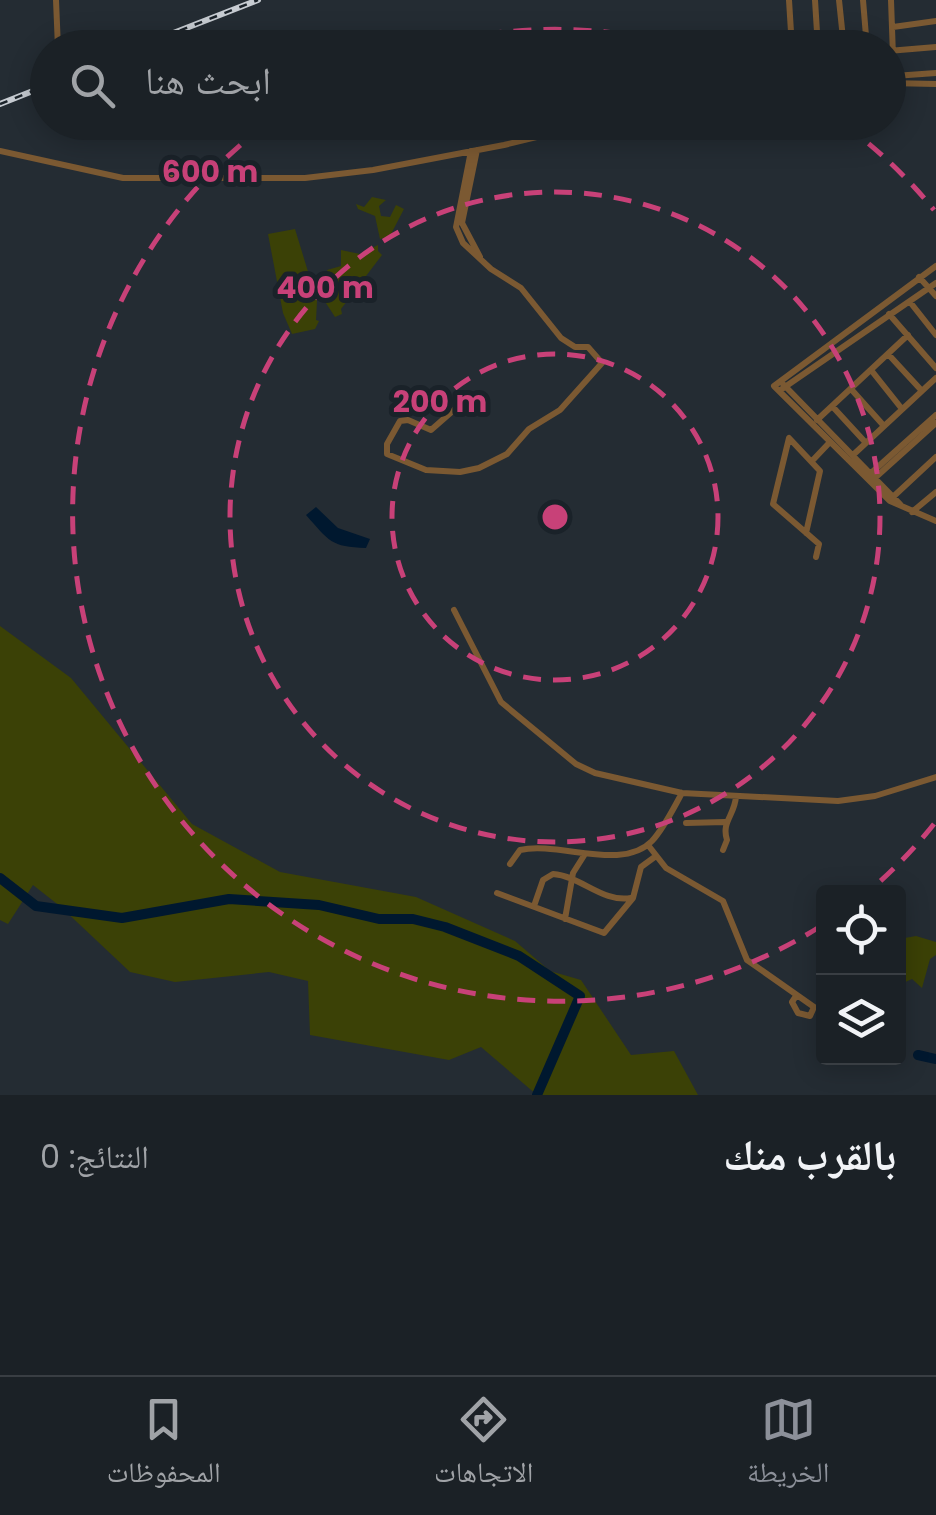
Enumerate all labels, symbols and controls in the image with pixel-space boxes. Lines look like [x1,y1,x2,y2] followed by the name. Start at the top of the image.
[30,30,906,140] search box
[145,54,271,107] text: ابحث هنا
[65,58,120,113] icon: search
[162,150,258,193] text: 600 m
[276,266,374,309] text: 400 m
[393,380,487,423] text: 200 m
[537,499,573,535] centre of rings
[816,885,906,1065] map controls
[816,885,906,975] button: locate
[816,975,906,1065] button: layers
[723,1126,896,1185] text: بالقرب منك
[40,1134,149,1179] text: النتائج: 0
[107,1392,221,1500] tab: المحفوظات
[434,1392,533,1500] tab: الاتجاهات
[747,1392,829,1500] tab: الخريطة

